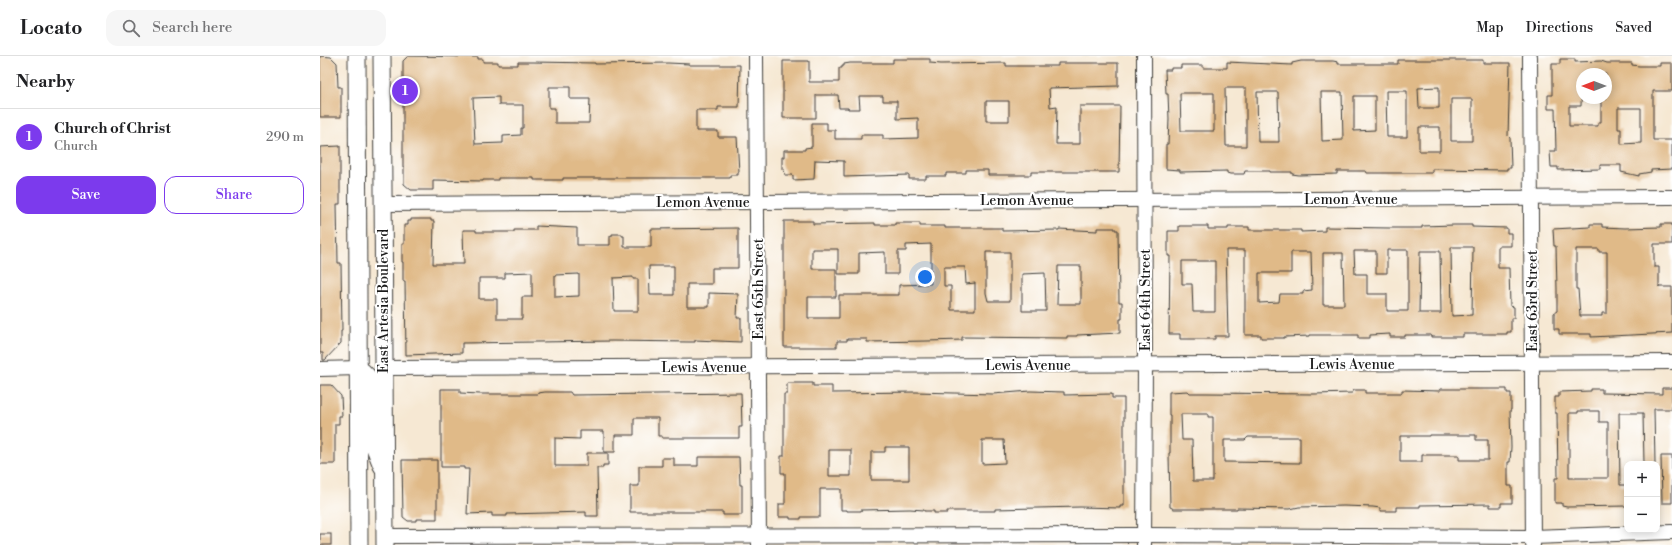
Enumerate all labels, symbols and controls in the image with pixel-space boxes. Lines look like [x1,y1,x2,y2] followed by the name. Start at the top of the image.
[106,10,386,46] search box
[20,16,82,40] text: Locato
[120,17,142,39] icon: search
[152,18,232,37] text: Search here
[1476,19,1504,37] text: Map
[1526,19,1593,37] text: Directions
[1615,19,1652,37] text: Saved
[1576,68,1612,104] north arrow
[16,71,75,93] text: Nearby
[392,76,418,106] pin: 1
[54,119,171,138] text: Church of Christ
[26,129,32,145] text: 1
[266,129,304,145] text: 290 m
[54,138,98,154] text: Church
[16,176,156,214] button: Save
[164,176,304,214] button: Share
[1304,191,1398,209] street label: Lemon Avenue
[980,192,1074,210] street label: Lemon Avenue
[656,194,750,212] street label: Lemon Avenue
[375,229,393,373] street label: East Artesia Boulevard
[750,238,768,340] street label: East 65th Street
[1137,249,1155,351] street label: East 64th Street
[1524,250,1542,352] street label: East 63rd Street
[915,267,935,287] your location
[1309,356,1395,374] street label: Lewis Avenue
[985,357,1071,375] street label: Lewis Avenue
[661,359,747,377] street label: Lewis Avenue
[1624,461,1660,533] map controls
[1624,461,1660,497] button: +
[1624,497,1660,533] button: −

